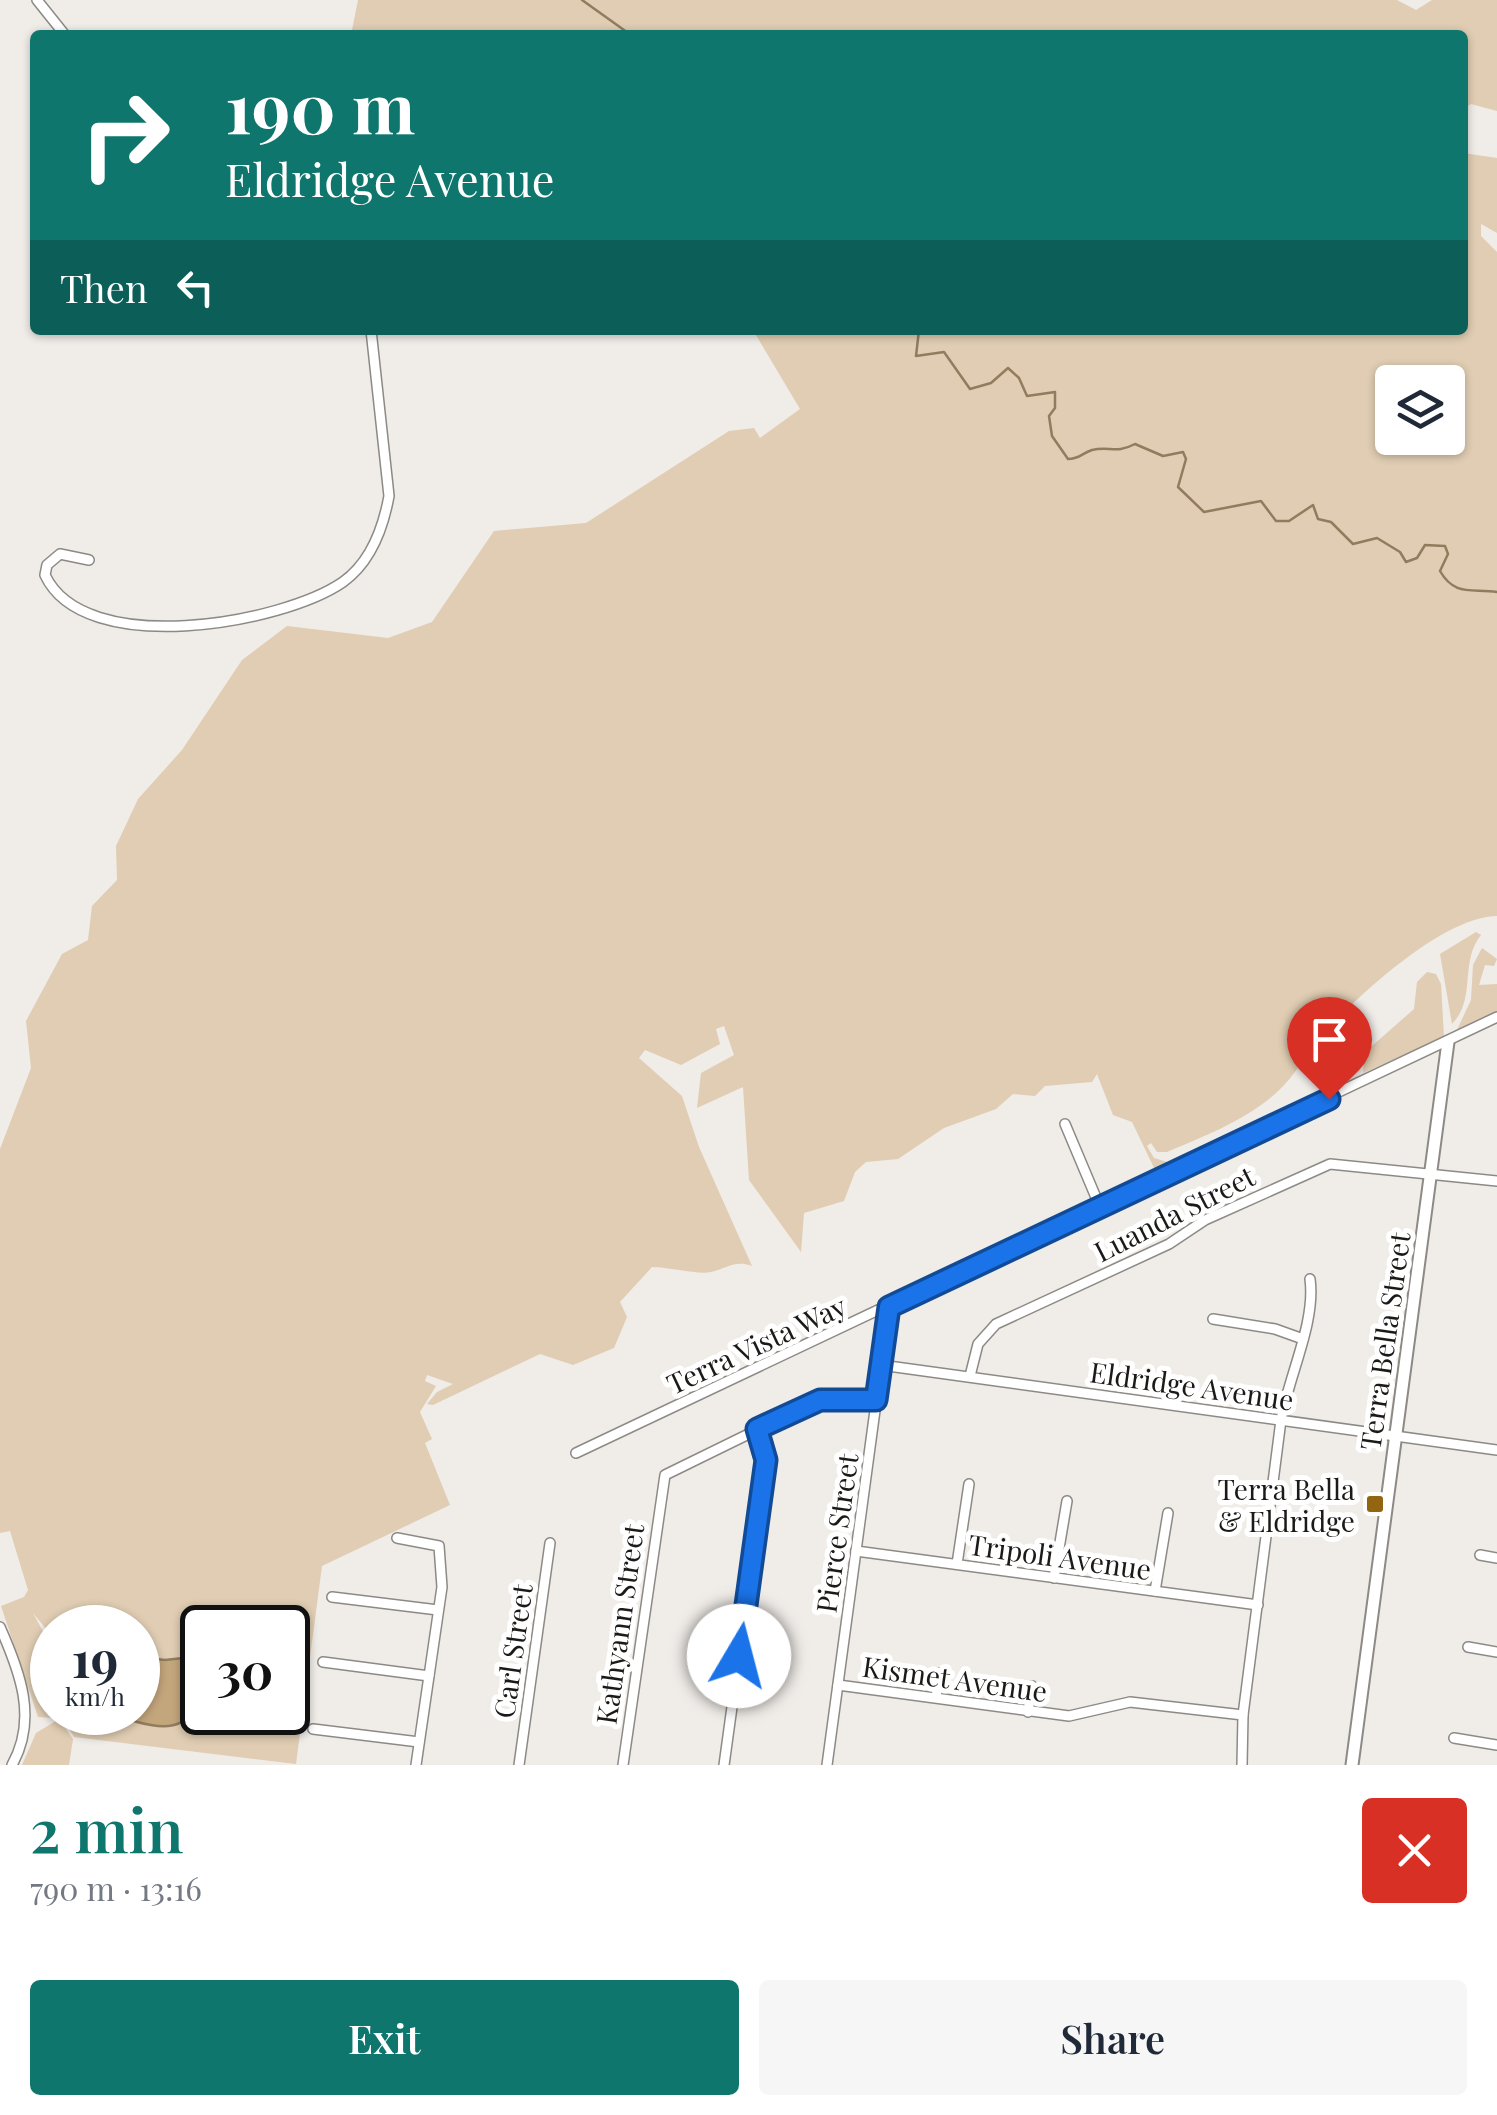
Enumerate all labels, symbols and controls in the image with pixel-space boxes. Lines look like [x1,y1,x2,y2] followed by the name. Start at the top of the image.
[225,58,415,152] text: 190 m
[60,70,190,200] icon: right
[225,148,555,208] text: Eldridge Avenue
[168,260,223,315] icon: left
[60,262,148,313] text: Then
[1375,365,1465,455] map controls
[1375,365,1465,455] button: layers
[1287,997,1372,1100] pin
[1302,1012,1357,1067] icon: arrive
[1087,1156,1262,1269] street label: Luanda Street
[1350,1229,1418,1452] street label: Terra Bella Street
[660,1286,852,1402] street label: Terra Vista Way
[1088,1352,1296,1418] street label: Eldridge Avenue
[807,1450,866,1615] street label: Pierce Street
[1218,1470,1355,1539] place label: Terra Bella & Eldridge
[1364,1493,1386,1515] marker: Terra Bella & Eldridge
[587,1520,652,1727] street label: Kathyann Street
[966,1525,1154,1587] street label: Tripoli Avenue
[484,1580,540,1721] street label: Carl Street
[687,1604,791,1708] position arrow
[180,1605,310,1735] speed limit sign: 30
[72,1624,118,1691] text: 19
[860,1647,1050,1709] street label: Kismet Avenue
[65,1679,125,1712] text: km/h
[30,1788,183,1868] text: 2 min
[1362,1798,1467,1903] button: close
[30,1866,202,1909] text: 790 m · 13:16
[30,1980,739,2095] button: Exit
[759,1980,1467,2095] button: Share

